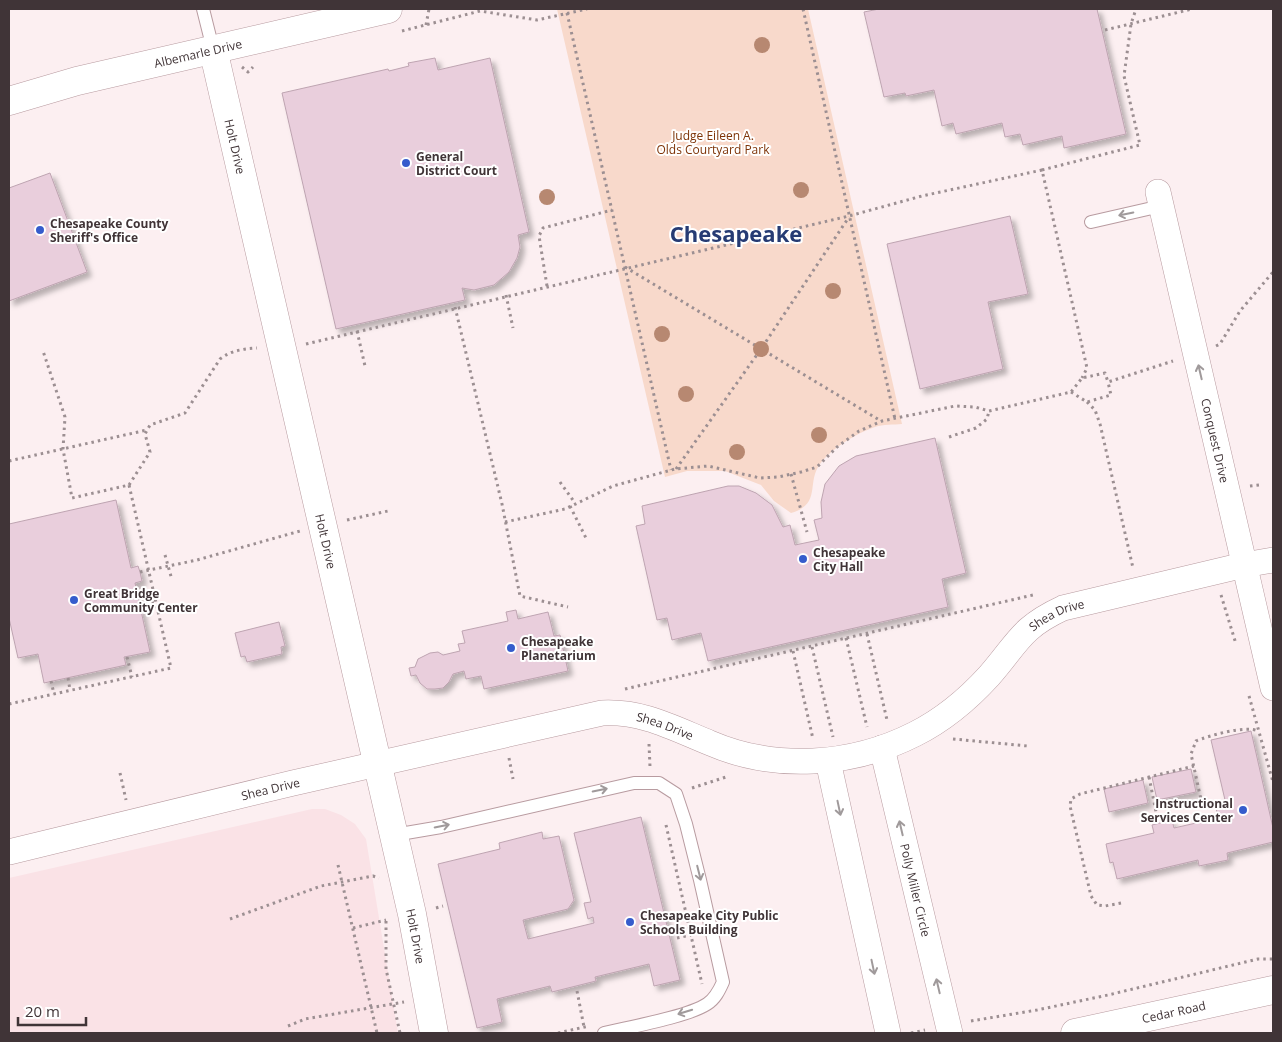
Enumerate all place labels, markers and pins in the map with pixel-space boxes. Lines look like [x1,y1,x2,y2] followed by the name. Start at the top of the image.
[416,148,497,179] place label: General District Court
[400,157,412,169] marker: General District Court
[50,215,168,246] place label: Chesapeake County Sheriff's Office
[34,224,46,236] marker: Chesapeake County Sheriff's Office
[813,544,885,575] place label: Chesapeake City Hall
[797,553,809,565] marker: Chesapeake City Hall
[84,585,198,616] place label: Great Bridge Community Center
[68,594,80,606] marker: Great Bridge Community Center
[521,633,596,664] place label: Chesapeake Planetarium
[505,642,517,654] marker: Chesapeake Planetarium
[1141,795,1234,826] place label: Instructional Services Center
[1237,804,1249,816] marker: Instructional Services Center
[640,907,778,938] place label: Chesapeake City Public Schools Building
[624,916,636,928] marker: Chesapeake City Public Schools Building

